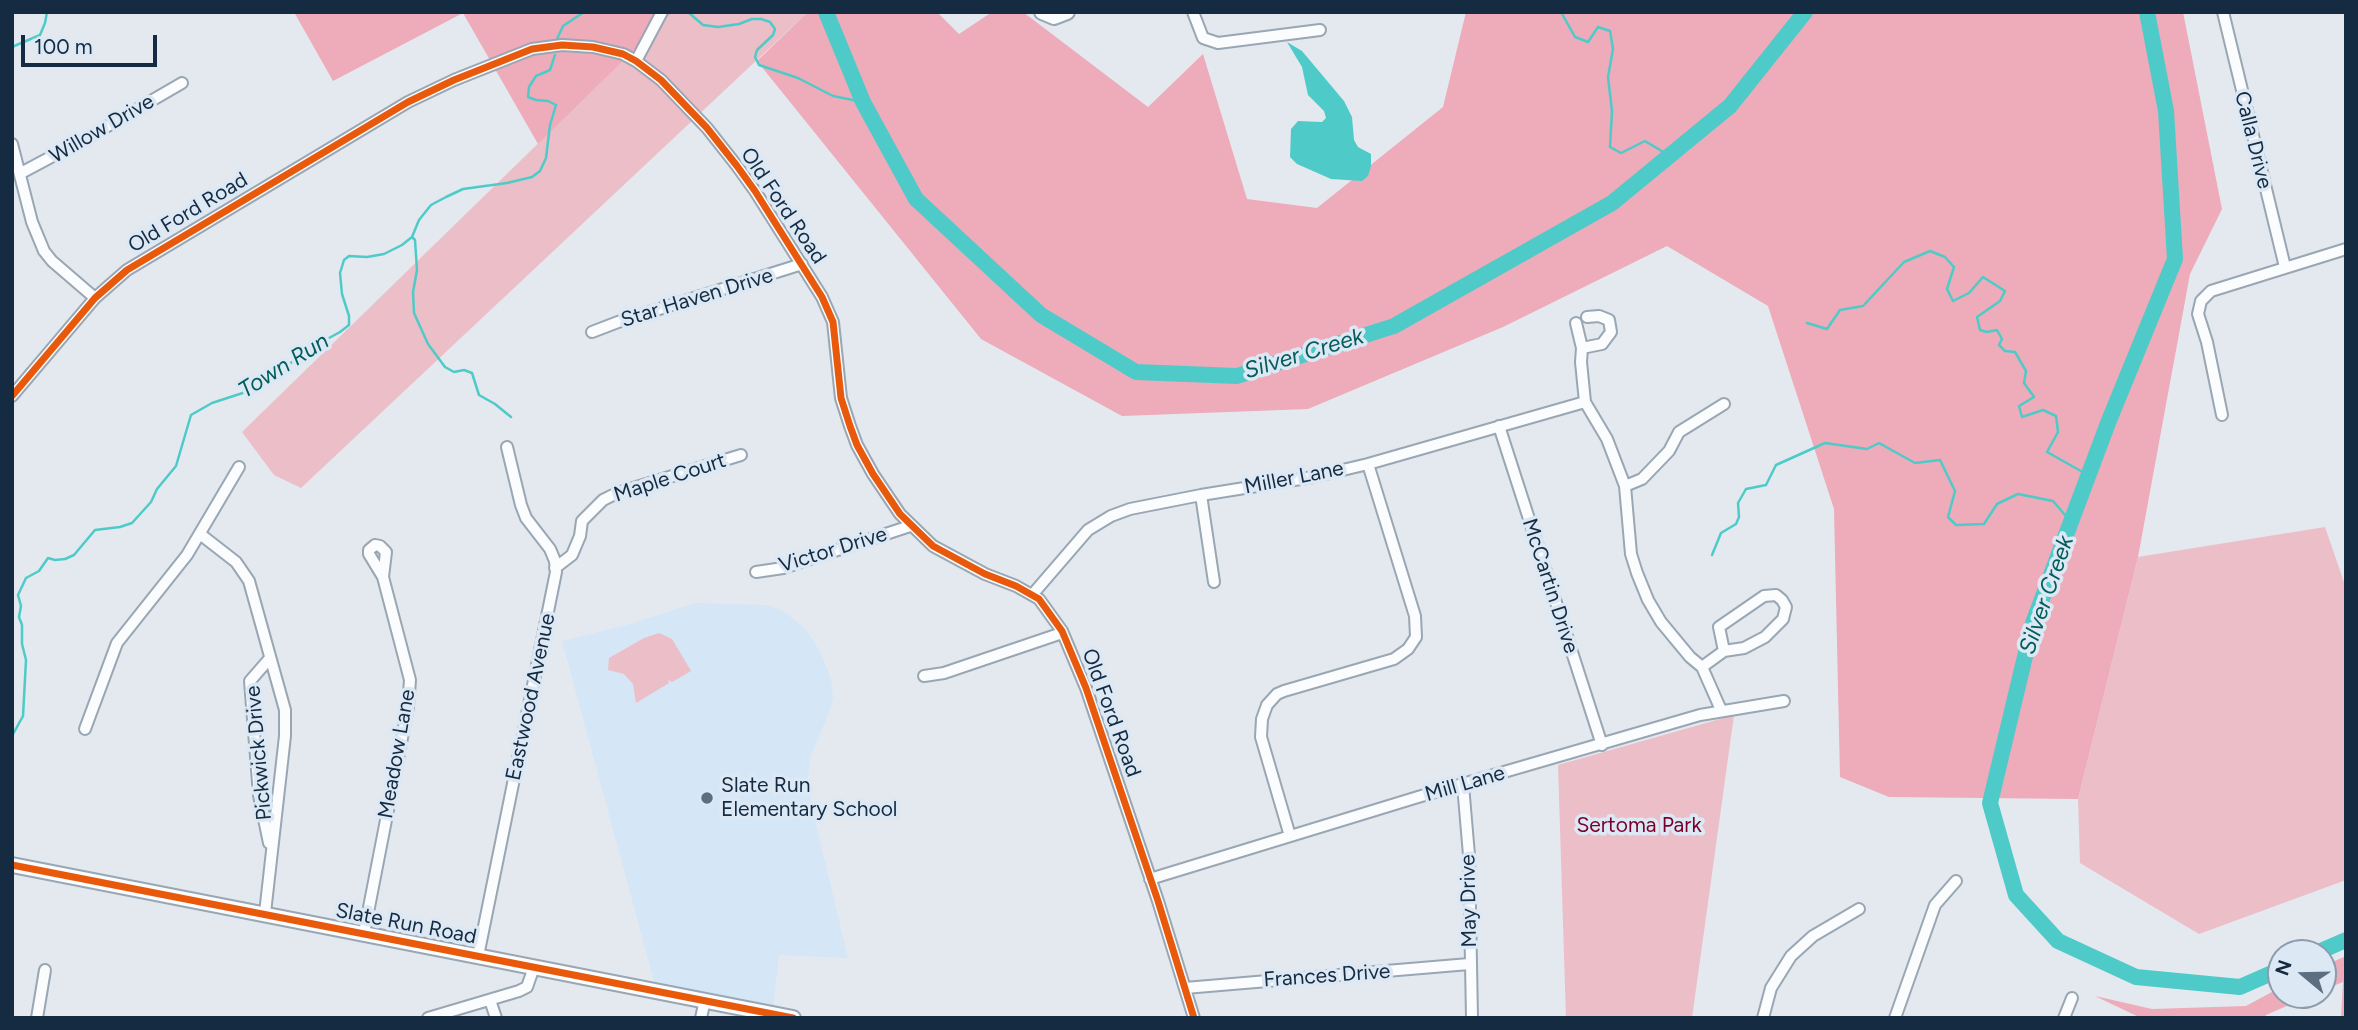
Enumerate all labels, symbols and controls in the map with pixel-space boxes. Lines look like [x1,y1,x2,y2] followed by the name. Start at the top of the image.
[24,21,161,65] scale bar
[34,34,93,59] text: 100 m
[45,89,159,169] street label: Willow Drive
[2229,89,2277,191] street label: Calla Drive
[735,143,831,269] street label: Old Ford Road
[124,167,252,259] street label: Old Ford Road
[618,263,776,333] street label: Star Haven Drive
[1241,323,1367,385] water label: Silver Creek
[234,328,334,404] water label: Town Run
[611,448,729,508] street label: Maple Court
[1242,456,1346,500] street label: Miller Lane
[1516,515,1584,657] street label: McCartin Drive
[776,522,890,578] street label: Victor Drive
[2014,532,2080,658] water label: Silver Creek
[501,611,561,783] street label: Eastwood Avenue
[1076,645,1146,781] street label: Old Ford Road
[241,685,277,821] street label: Pickwick Drive
[373,687,421,821] street label: Meadow Lane
[1422,761,1508,807] street label: Mill Lane
[721,773,897,823] place label: Slate Run Elementary School
[699,790,715,806] marker: Slate Run Elementary School
[1576,813,1702,839] park label: Sertoma Park
[1456,854,1482,948] street label: May Drive
[333,898,479,950] street label: Slate Run Road
[2267,939,2337,1009] north arrow
[2270,957,2297,978] text: N
[1263,959,1391,993] street label: Frances Drive

